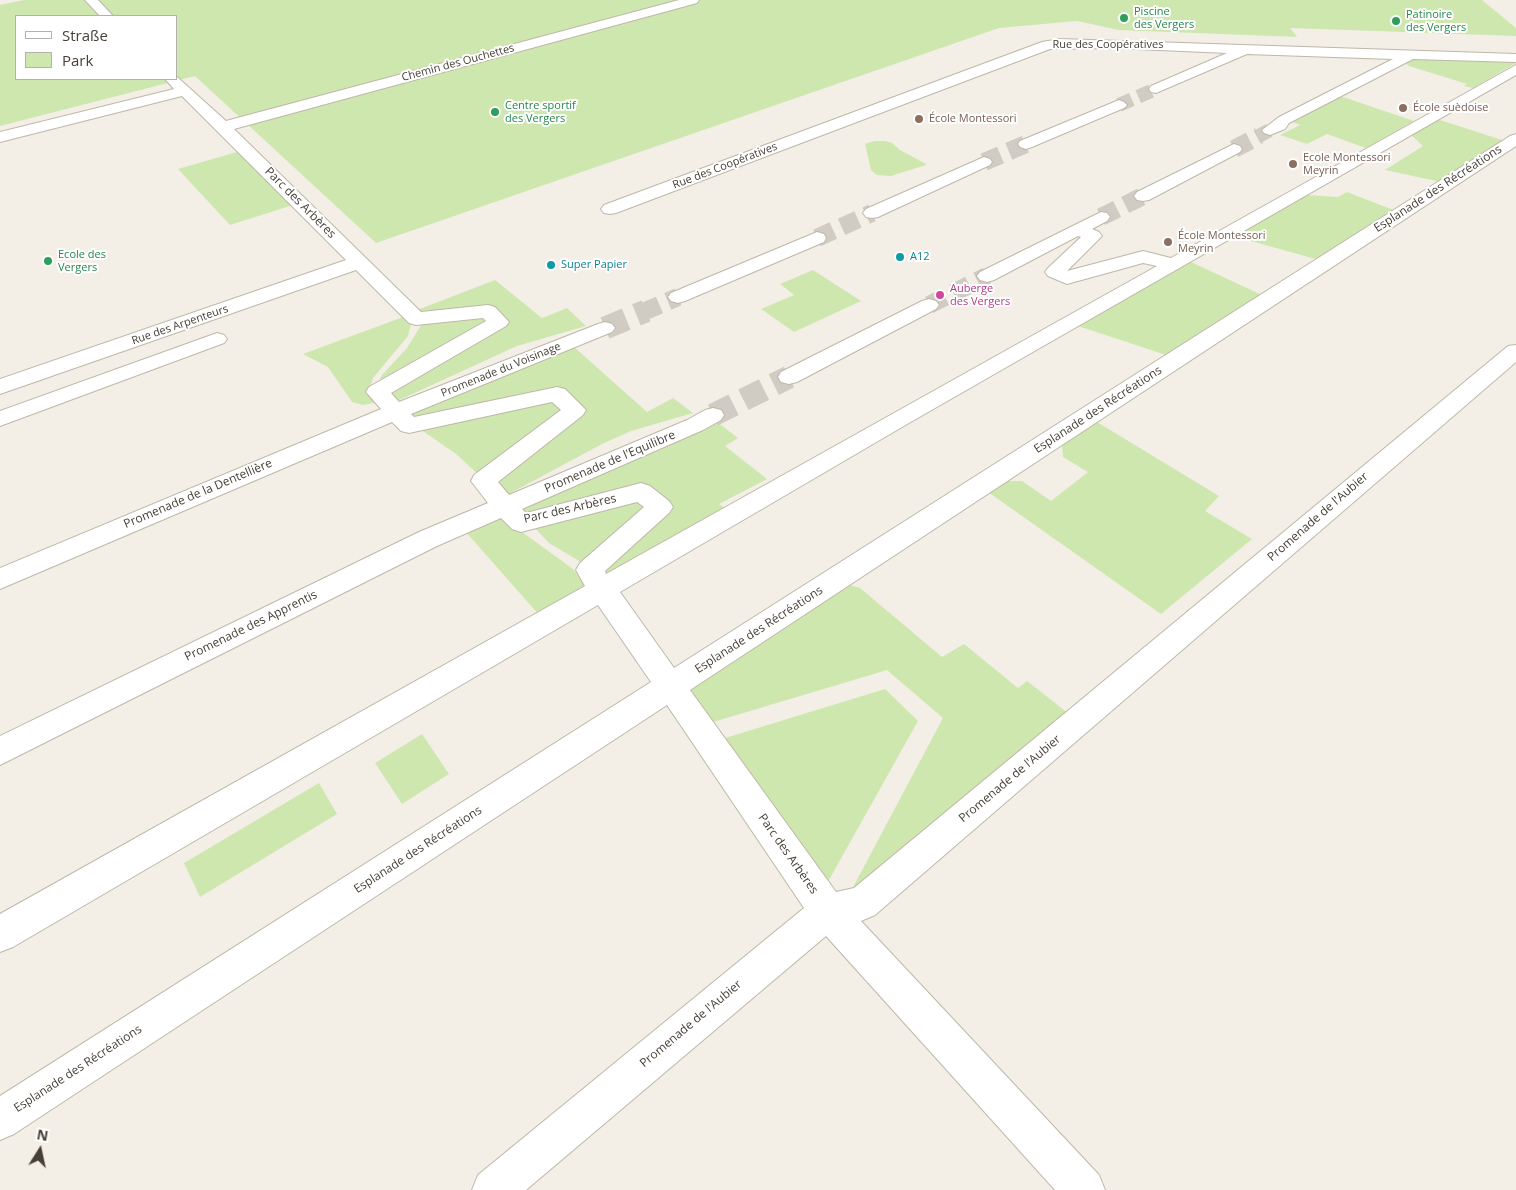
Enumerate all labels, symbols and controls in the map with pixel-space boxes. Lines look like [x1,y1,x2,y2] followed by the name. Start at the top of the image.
[1134,5,1194,31] place label: Piscine des Vergers
[1406,8,1466,34] place label: Patinoire des Vergers
[1118,12,1130,24] marker: Piscine des Vergers
[15,15,178,80] legend
[1390,15,1402,27] marker: Patinoire des Vergers
[62,25,108,45] text: Straße
[1053,38,1163,52] street label: Rue des Coopératives
[400,42,516,84] street label: Chemin des Ouchettes
[62,50,93,70] text: Park
[505,99,576,125] place label: Centre sportif des Vergers
[1413,101,1489,115] place label: École suèdoise
[1397,102,1409,114] marker: École suèdoise
[489,106,501,118] marker: Centre sportif des Vergers
[929,112,1017,126] place label: École Montessori
[913,113,925,125] marker: École Montessori
[671,140,779,192] street label: Rue des Coopératives
[1371,142,1505,236] street label: Esplanade des Récréations
[1303,151,1391,177] place label: Ecole Montessori Meyrin
[1287,158,1299,170] marker: Ecole Montessori Meyrin
[261,164,339,242] street label: Parc des Arbères
[1178,229,1266,255] place label: École Montessori Meyrin
[1162,236,1174,248] marker: École Montessori Meyrin
[58,248,106,274] place label: Ecole des Vergers
[910,250,930,264] place label: A12
[894,251,906,263] marker: A12
[42,255,54,267] marker: Ecole des Vergers
[561,258,627,272] place label: Super Papier
[545,259,557,271] marker: Super Papier
[950,282,1010,308] place label: Auberge des Vergers
[934,289,946,301] marker: Auberge des Vergers
[130,302,230,348] street label: Rue des Arpenteurs
[439,340,563,400] street label: Promenade du Voisinage
[1031,363,1165,457] street label: Esplanade des Récréations
[542,428,678,496] street label: Promenade de l'Equilibre
[122,456,274,532] street label: Promenade de la Dentellière
[1265,470,1371,564] street label: Promenade de l'Aubier
[522,491,618,527] street label: Parc des Arbères
[692,583,826,677] street label: Esplanade des Récréations
[182,588,320,664] street label: Promenade des Apprentis
[956,732,1064,826] street label: Promenade de l'Aubier
[351,803,485,897] street label: Esplanade des Récréations
[755,811,821,897] street label: Parc des Arbères
[637,977,745,1071] street label: Promenade de l'Aubier
[11,1022,145,1116] street label: Esplanade des Récréations
[35,1124,50,1145] text: N
[15,1125,65,1175] north arrow

